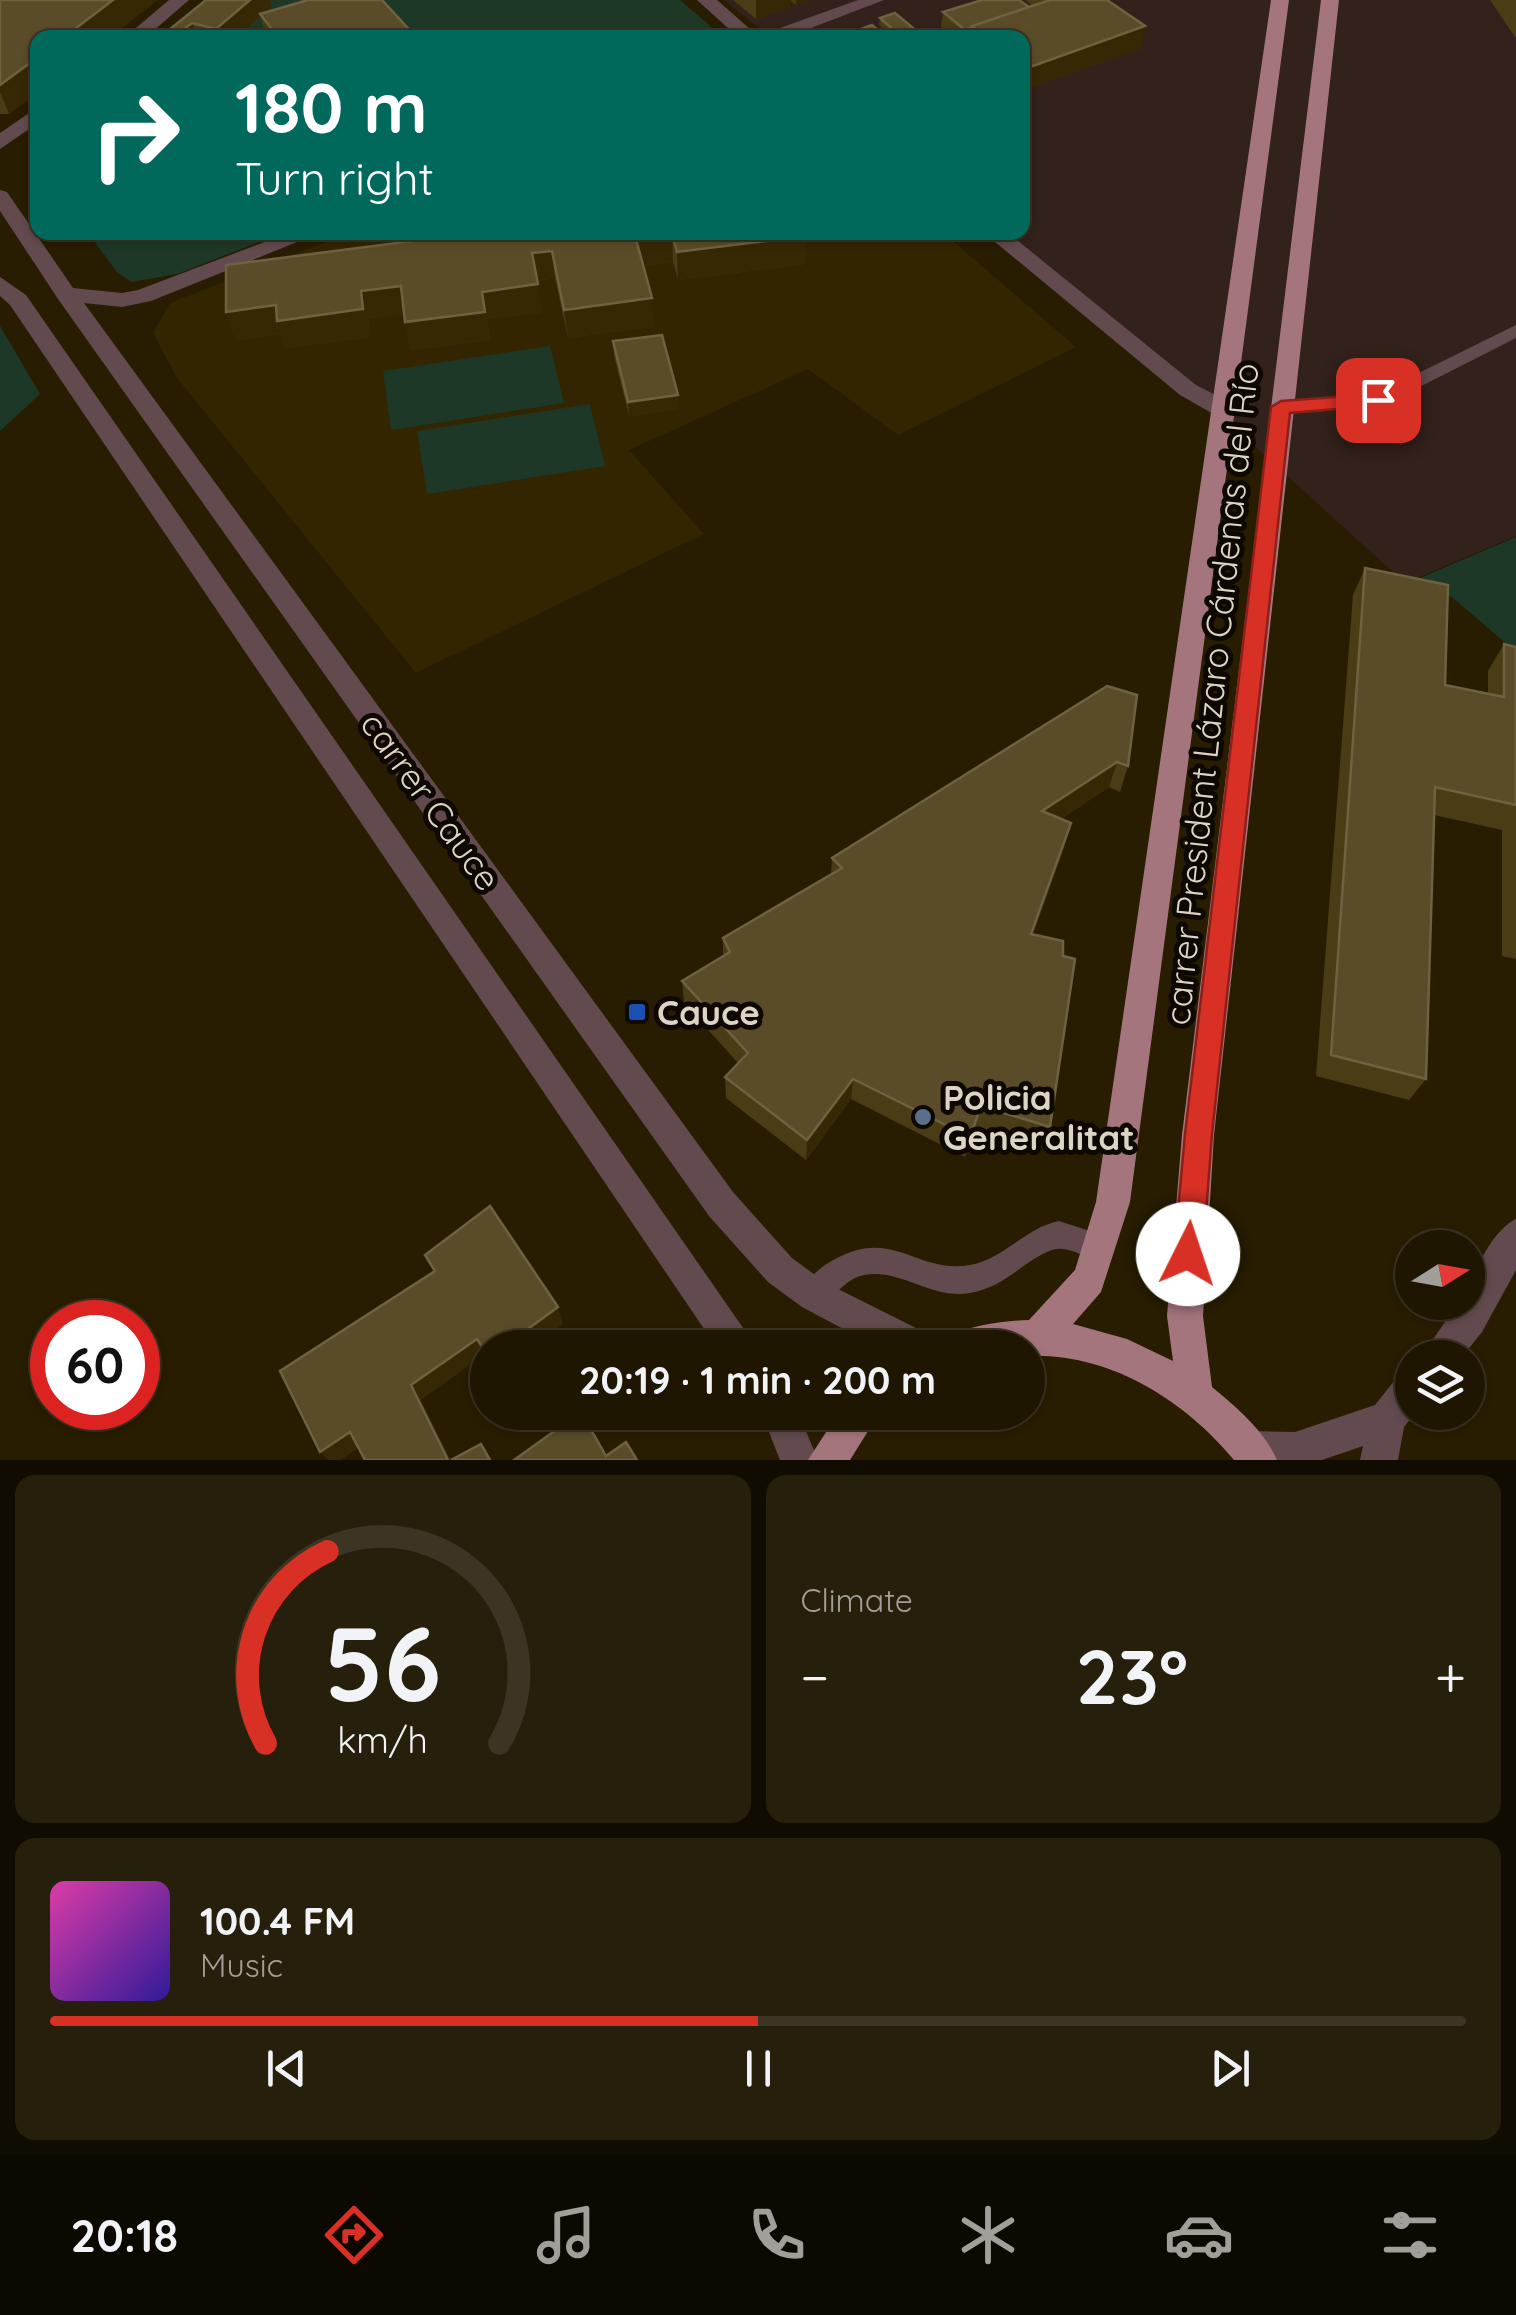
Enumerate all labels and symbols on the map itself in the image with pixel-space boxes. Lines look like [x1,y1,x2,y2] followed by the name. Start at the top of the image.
[1336,358,1421,443] pin
[1154,361,1268,1027] street label: carrer President Lázaro Cárdenas del Río
[352,703,510,899] street label: carrer Cauce
[657,990,760,1034] place label: Cauce
[626,1001,648,1023] marker: Cauce
[943,1075,1135,1159] place label: Policia Generalitat
[912,1106,934,1128] marker: Policia Generalitat
[1136,1202,1240,1306] position arrow
[1395,1230,1485,1320] north arrow
[30,1300,160,1430] speed limit sign: 60

